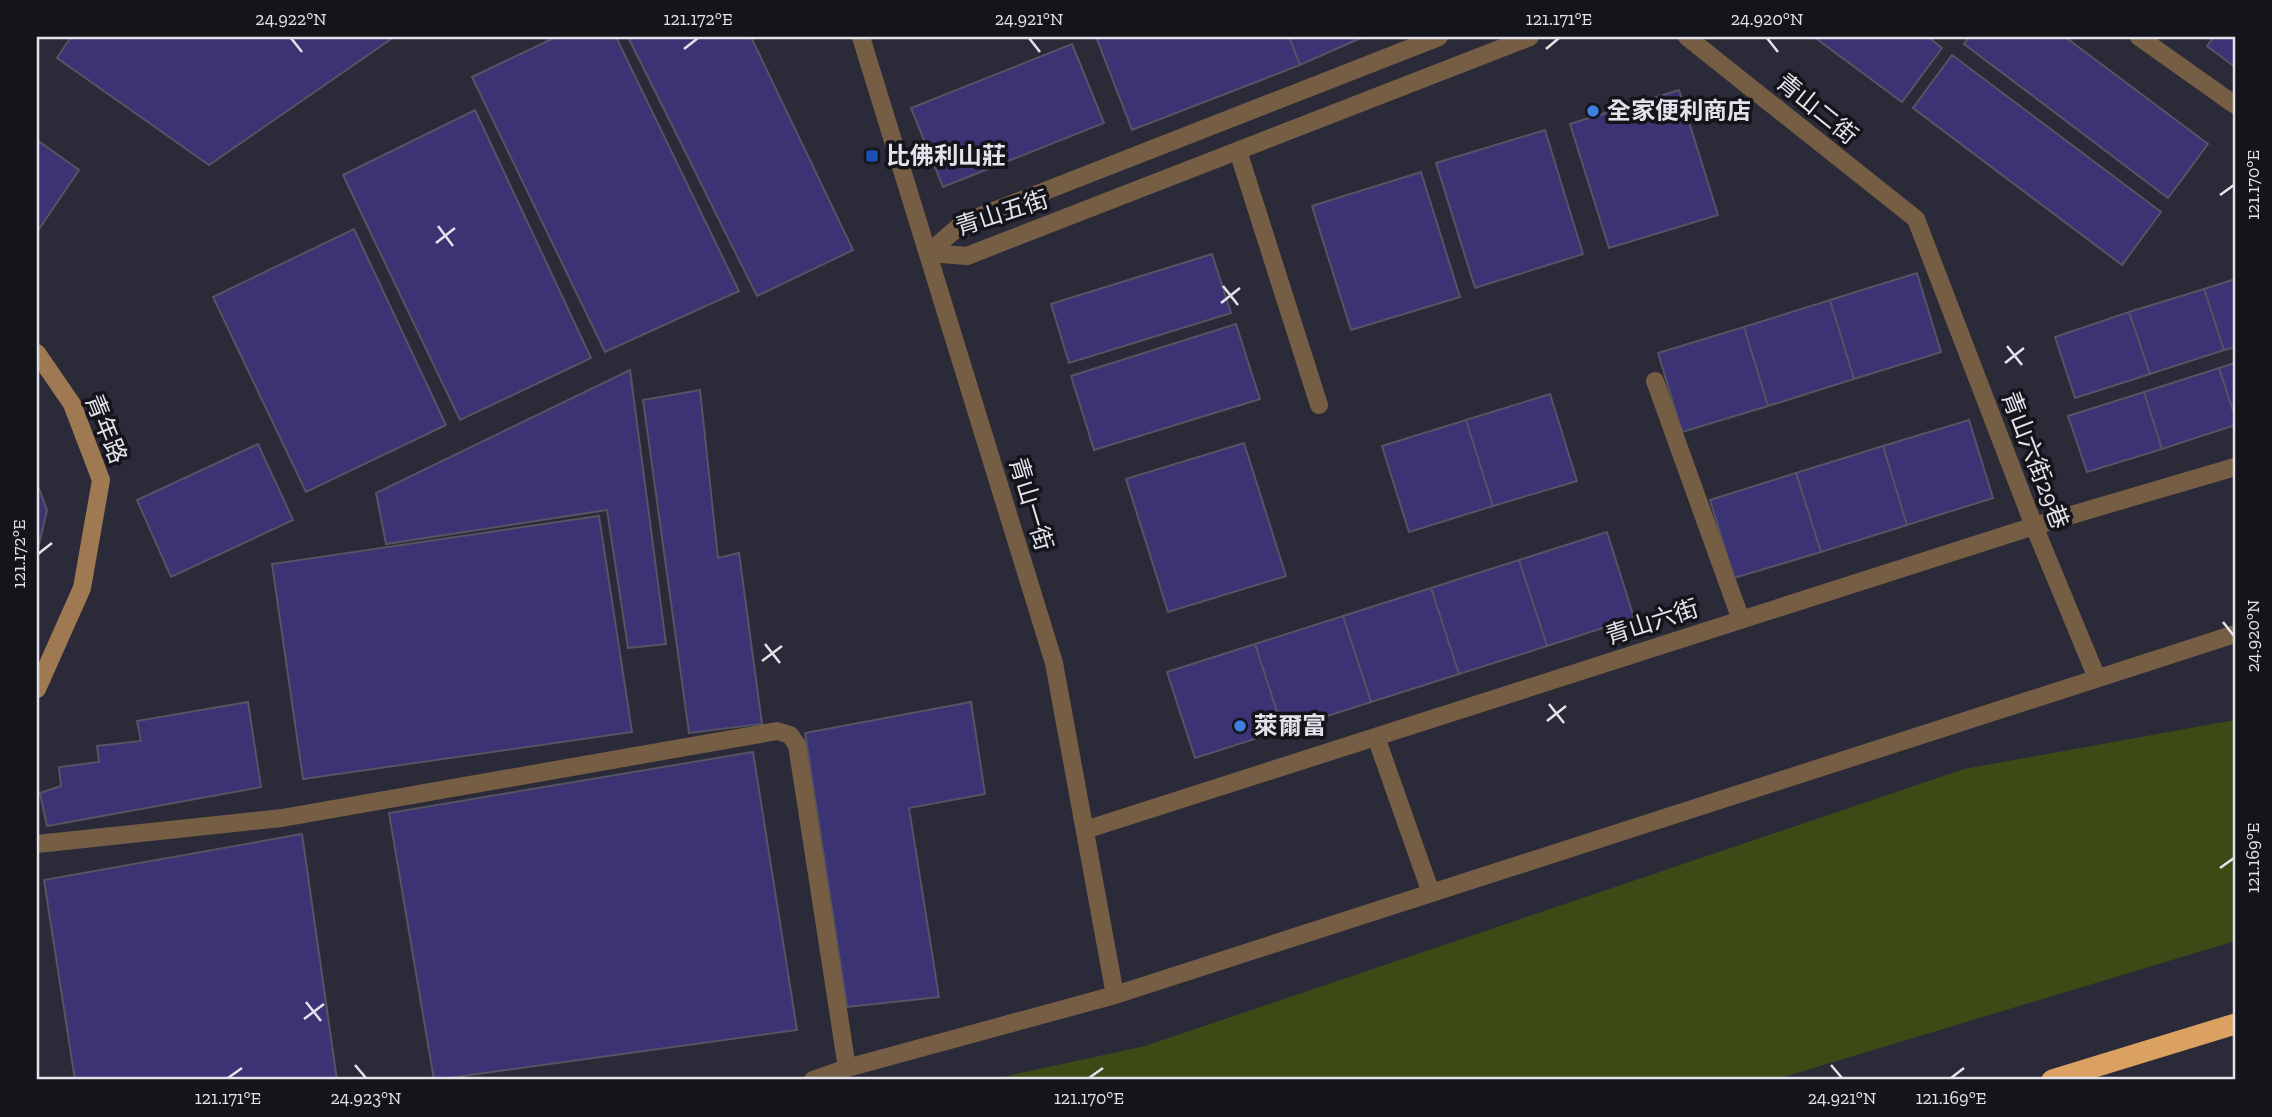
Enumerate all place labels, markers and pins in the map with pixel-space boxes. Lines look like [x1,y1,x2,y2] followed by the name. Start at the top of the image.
[1607,96,1751,125] place label: 全家便利商店
[1585,103,1601,119] marker: 全家便利商店
[886,141,1006,170] place label: 比佛利山莊
[864,148,880,164] marker: 比佛利山莊
[1254,711,1326,740] place label: 萊爾富
[1232,718,1248,734] marker: 萊爾富

